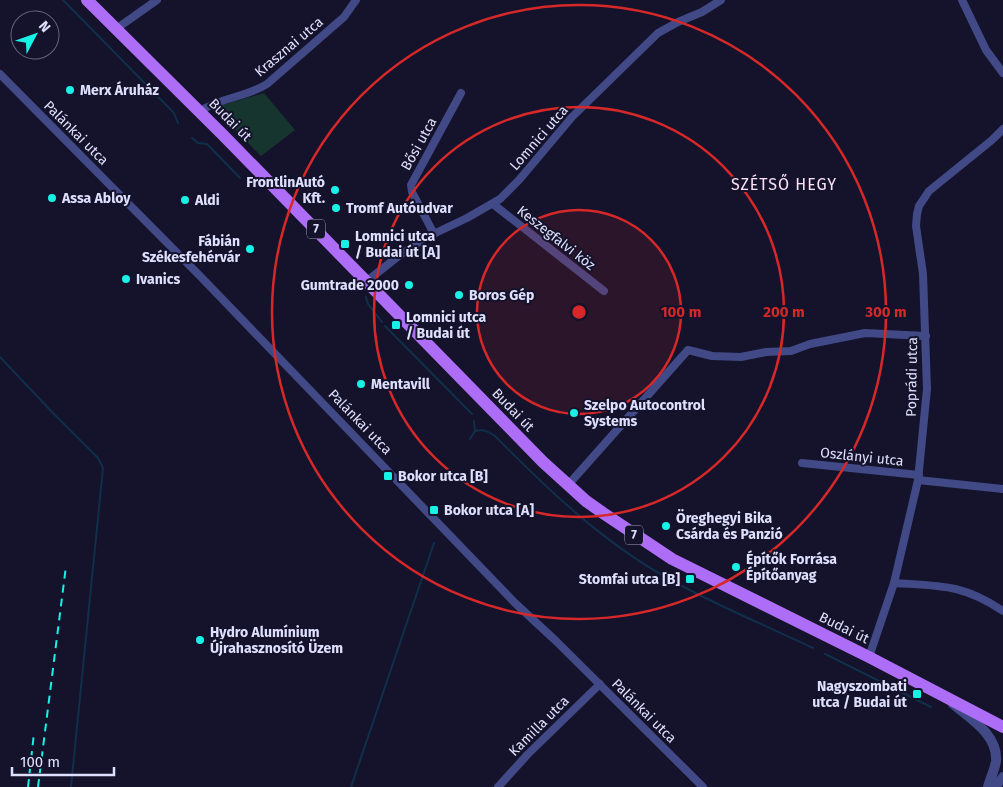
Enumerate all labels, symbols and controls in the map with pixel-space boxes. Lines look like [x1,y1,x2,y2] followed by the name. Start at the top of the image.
[10,10,60,60] north arrow
[251,14,327,80] street label: Krasznai utca
[35,18,54,36] text: N
[80,81,159,99] place label: Merx Áruház
[64,84,76,96] marker: Merx Áruház
[205,95,256,146] street label: Budai út
[40,97,112,169] street label: Palánkai utca
[506,102,572,174] street label: Lomnici utca
[397,114,441,174] street label: Bősi utca
[731,173,837,194] district label: SZÉTSŐ HEGY
[246,174,325,207] place label: FrontlinAutó Kft.
[329,184,341,196] marker: FrontlinAutó Kft.
[61,190,131,207] place label: Assa Abloy
[46,192,58,204] marker: Assa Abloy
[194,192,220,209] place label: Aldi
[179,194,191,206] marker: Aldi
[346,200,453,217] place label: Tromf Autóudvar
[330,202,342,214] marker: Tromf Autóudvar
[513,202,599,274] street label: Keszegfalvi köz
[307,220,325,238] road number: 7
[355,228,441,261] place label: Lomnici utca / Budai út [A]
[142,233,240,266] place label: Fábián Székesfehérvár
[339,238,351,250] marker: Lomnici utca / Budai út [A]
[244,243,256,255] marker: Fábián Székesfehérvár
[136,271,180,288] place label: Ivanics
[120,273,132,285] marker: Ivanics
[301,277,399,294] place label: Gumtrade 2000
[403,279,415,291] marker: Gumtrade 2000
[469,287,534,304] place label: Boros Gép
[453,289,465,301] marker: Boros Gép
[570,303,588,321] centre of rings
[661,303,701,321] text: 100 m
[763,303,805,321] text: 200 m
[864,303,907,321] text: 300 m
[406,309,487,342] place label: Lomnici utca / Budai út
[390,319,402,331] marker: Lomnici utca / Budai út
[903,337,921,417] street label: Poprádi utca
[371,376,431,393] place label: Mentavill
[355,378,367,390] marker: Mentavill
[488,385,538,436] street label: Budai út
[325,386,395,458] street label: Palánkai utca
[584,397,706,430] place label: Szelpo Autocontrol Systems
[568,407,580,419] marker: Szelpo Autocontrol Systems
[819,444,905,470] street label: Oszlányi utca
[398,468,488,485] place label: Bokor utca [B]
[382,470,394,482] marker: Bokor utca [B]
[444,502,534,519] place label: Bokor utca [A]
[428,504,440,516] marker: Bokor utca [A]
[676,509,783,543] place label: Öreghegyi Bika Csárda és Panzió
[660,520,672,532] marker: Öreghegyi Bika Csárda és Panzió
[625,526,643,544] road number: 7
[746,550,837,584] place label: Építők Forrása Építőanyag
[730,561,742,573] marker: Építők Forrása Építőanyag
[579,571,680,588] place label: Stomfai utca [B]
[684,573,696,585] marker: Stomfai utca [B]
[816,609,873,648] street label: Budai út
[210,624,343,657] place label: Hydro Alumínium Újrahasznosító Üzem
[194,634,206,646] marker: Hydro Alumínium Újrahasznosító Üzem
[608,675,680,747] street label: Palánkai utca
[812,678,908,711] place label: Nagyszombati utca / Budai út
[911,688,923,700] marker: Nagyszombati utca / Budai út
[505,692,573,760] street label: Kamilla utca
[12,744,115,776] scale bar
[20,753,60,771] text: 100 m

